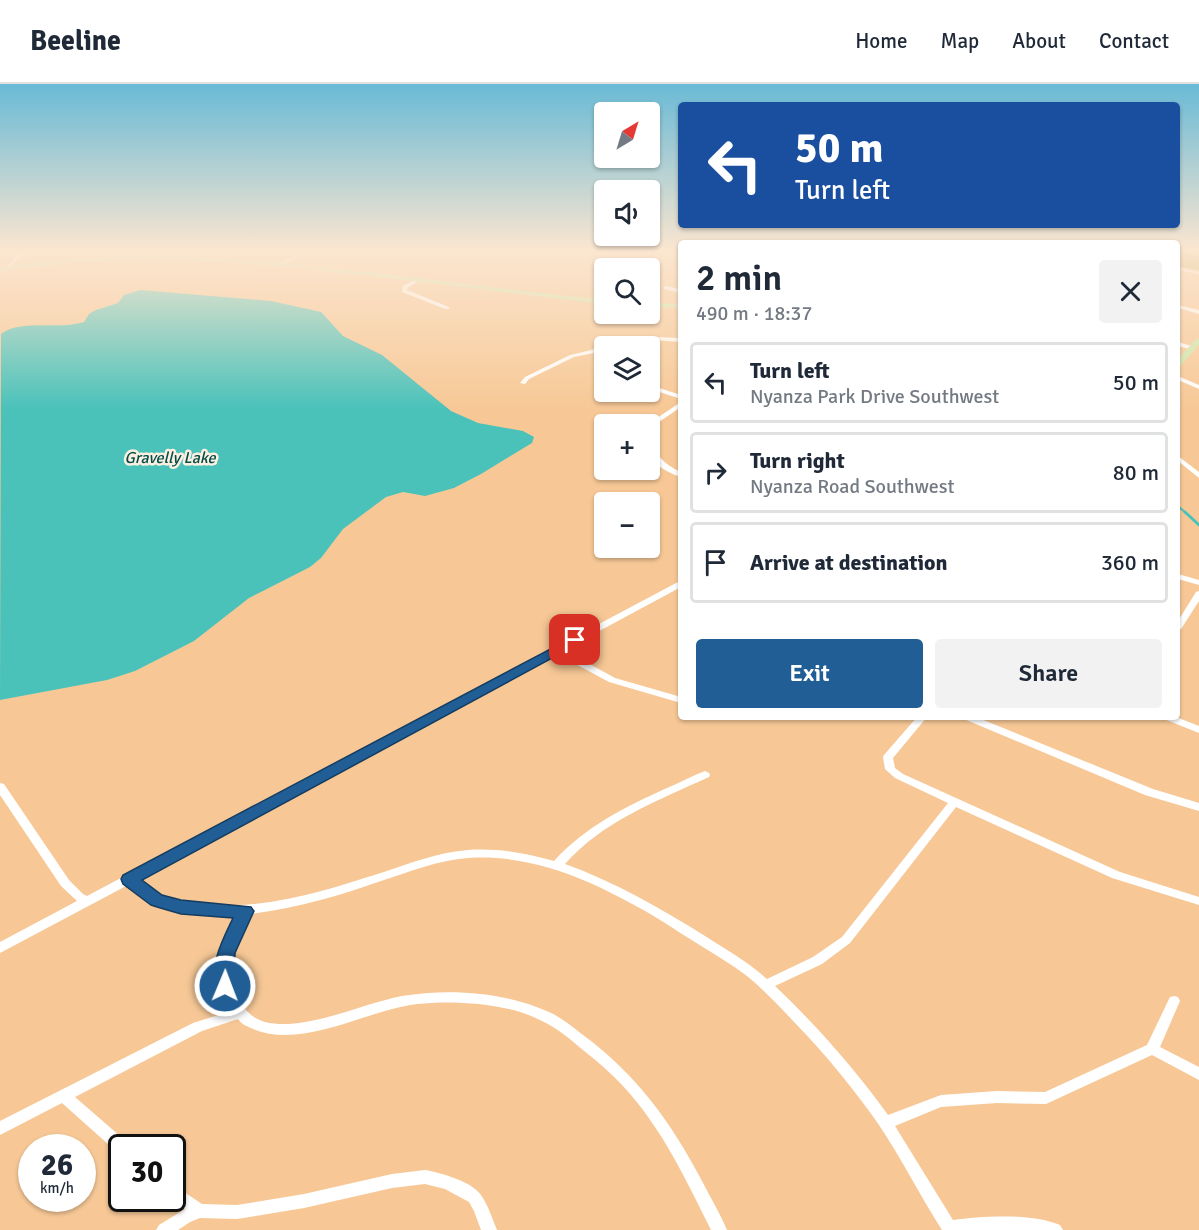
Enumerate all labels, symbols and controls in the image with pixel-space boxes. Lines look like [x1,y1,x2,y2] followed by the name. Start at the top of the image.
[30,24,121,58] text: Beeline
[855,28,908,54] text: Home
[941,28,979,54] text: Map
[1012,28,1066,54] text: About
[1099,28,1169,54] text: Contact
[594,102,660,168] north arrow
[594,102,660,558] map controls
[795,123,884,174] text: 50 m
[696,126,774,204] icon: left
[795,174,890,207] text: Turn left
[594,180,660,246] button: sound
[696,256,782,301] text: 2 min
[594,258,660,324] button: search
[1099,260,1162,323] button: close
[696,301,812,326] text: 490 m · 18:37
[594,336,660,402] button: layers
[750,357,830,384] text: Turn left
[699,366,732,399] icon: left
[1113,369,1159,396] text: 50 m
[750,384,999,409] text: Nyanza Park Drive Southwest
[594,414,660,480] button: +
[750,447,845,474] text: Turn right
[124,448,217,468] water label: Gravelly Lake
[699,456,732,489] icon: right
[1113,459,1159,486] text: 80 m
[750,474,954,499] text: Nyanza Road Southwest
[594,492,660,558] button: −
[699,546,732,579] icon: arrive
[750,549,947,576] text: Arrive at destination
[1101,549,1159,576] text: 360 m
[549,614,600,665] pin
[558,623,591,656] icon: arrive
[696,639,923,708] button: Exit
[935,639,1162,708] button: Share
[193,954,257,1018] position arrow
[108,1134,186,1212] speed limit sign: 30
[41,1147,73,1184] text: 26
[40,1179,74,1197] text: km/h

